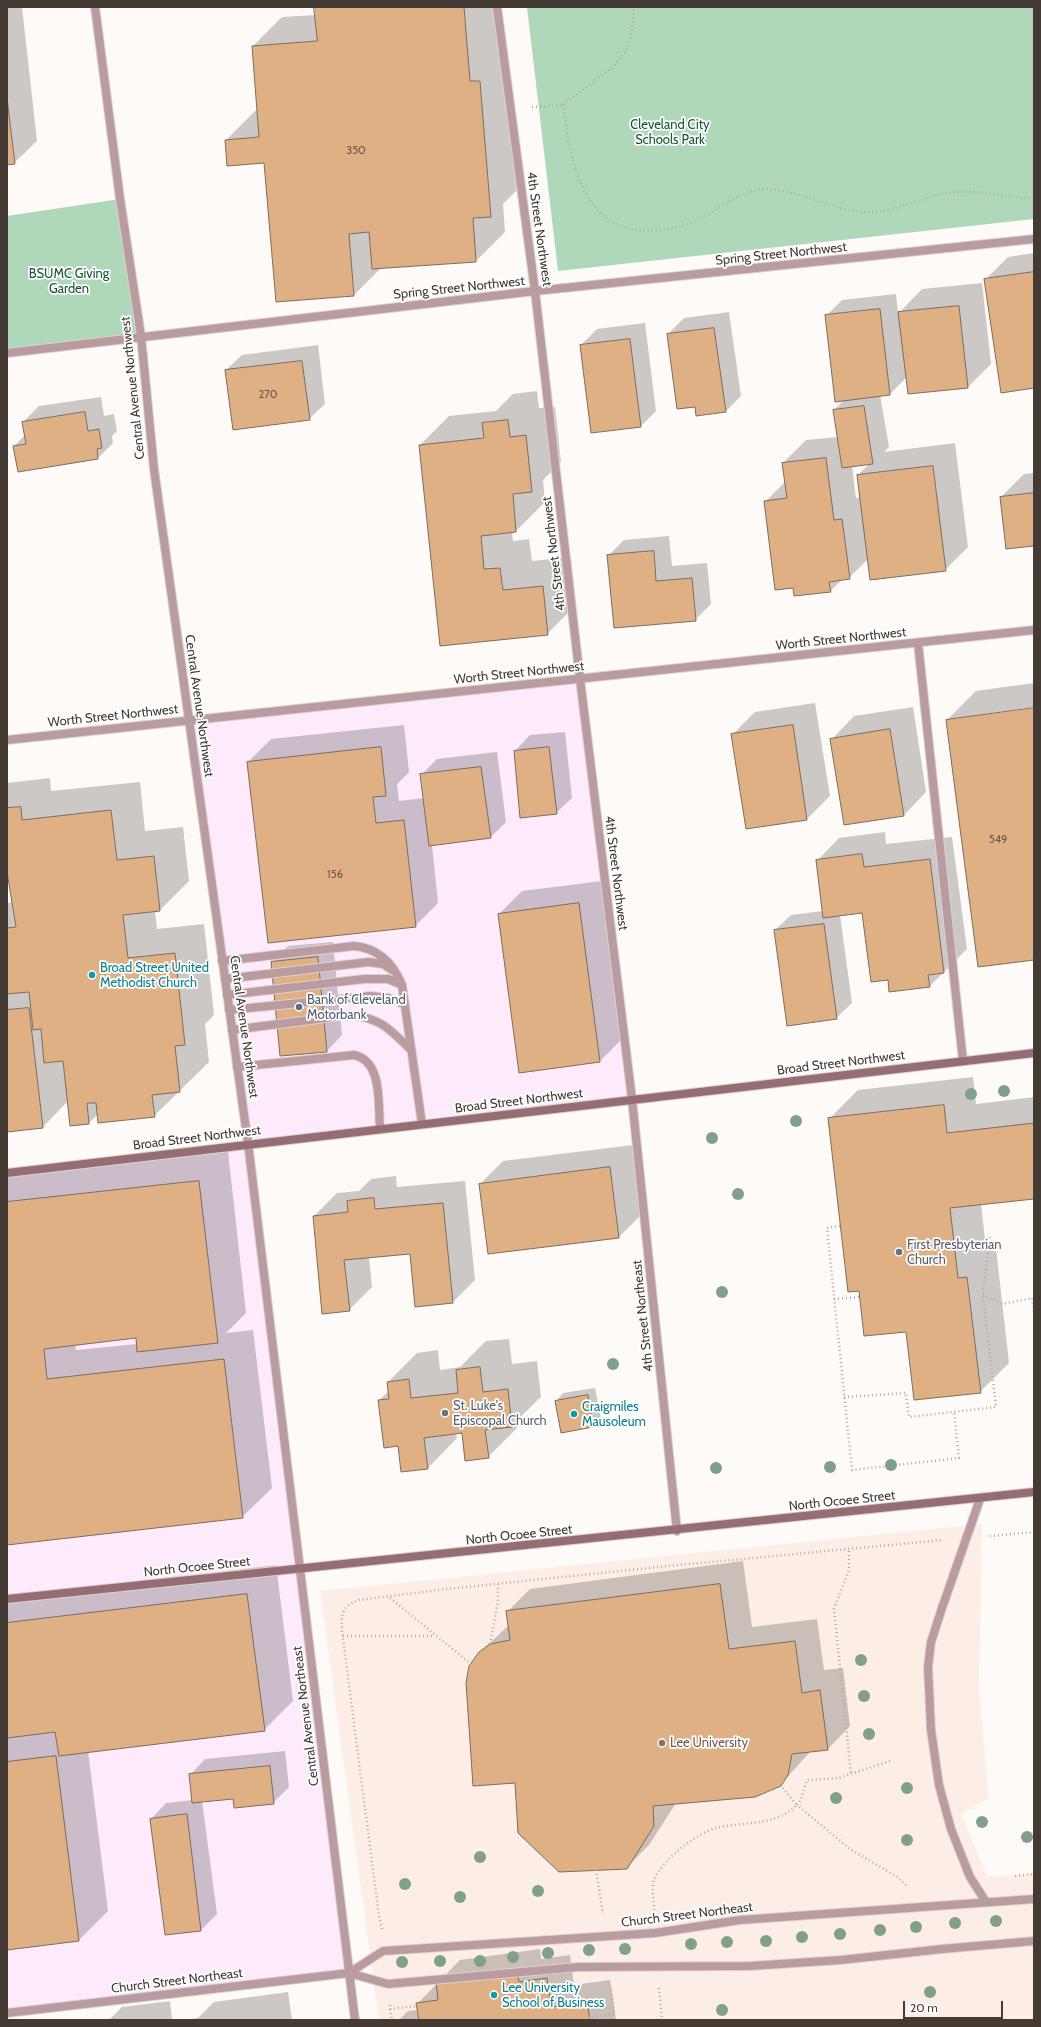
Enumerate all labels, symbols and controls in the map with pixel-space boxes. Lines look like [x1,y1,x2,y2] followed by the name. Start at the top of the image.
[630,117,710,148] park label: Cleveland City Schools Park
[346,144,366,158] house number: 350
[523,171,555,287] street label: 4th Street Northwest
[715,239,847,269] street label: Spring Street Northwest
[29,266,109,297] park label: BSUMC Giving Garden
[393,273,525,303] street label: Spring Street Northwest
[118,316,148,460] street label: Central Avenue Northwest
[259,388,277,402] house number: 270
[539,496,569,612] street label: 4th Street Northwest
[775,624,907,654] street label: Worth Street Northwest
[181,634,217,778] street label: Central Avenue Northwest
[453,658,585,688] street label: Worth Street Northwest
[47,701,179,731] street label: Worth Street Northwest
[601,815,631,931] street label: 4th Street Northwest
[989,833,1007,847] house number: 549
[327,868,343,882] house number: 156
[226,955,262,1099] street label: Central Avenue Northwest
[100,960,209,991] place label: Broad Street United Methodist Church
[87,970,97,980] marker: Broad Street United Methodist Church
[307,992,406,1023] place label: Bank of Cleveland Motorbank
[294,1002,304,1012] marker: Bank of Cleveland Motorbank
[776,1047,906,1079] street label: Broad Street Northwest
[454,1085,584,1117] street label: Broad Street Northwest
[132,1122,262,1154] street label: Broad Street Northwest
[907,1237,1002,1268] place label: First Presbyterian Church
[894,1247,904,1257] marker: First Presbyterian Church
[629,1259,657,1373] street label: 4th Street Northeast
[453,1398,547,1429] place label: St. Luke's Episcopal Church
[582,1399,646,1430] place label: Craigmiles Mausoleum
[440,1408,450,1418] marker: St. Luke's Episcopal Church
[569,1409,579,1419] marker: Craigmiles Mausoleum
[788,1488,896,1514] street label: North Ocoee Street
[465,1522,573,1548] street label: North Ocoee Street
[143,1554,251,1580] street label: North Ocoee Street
[290,1645,322,1787] street label: Central Avenue Northeast
[670,1735,748,1751] place label: Lee University
[657,1738,667,1748] marker: Lee University
[620,1899,754,1931] street label: Church Street Northeast
[110,1965,244,1997] street label: Church Street Northeast
[502,1980,604,2011] place label: Lee University School of Business
[489,1990,499,2000] marker: Lee University School of Business
[905,1993,1005,2019] scale bar
[910,2000,938,2015] text: 20 m

